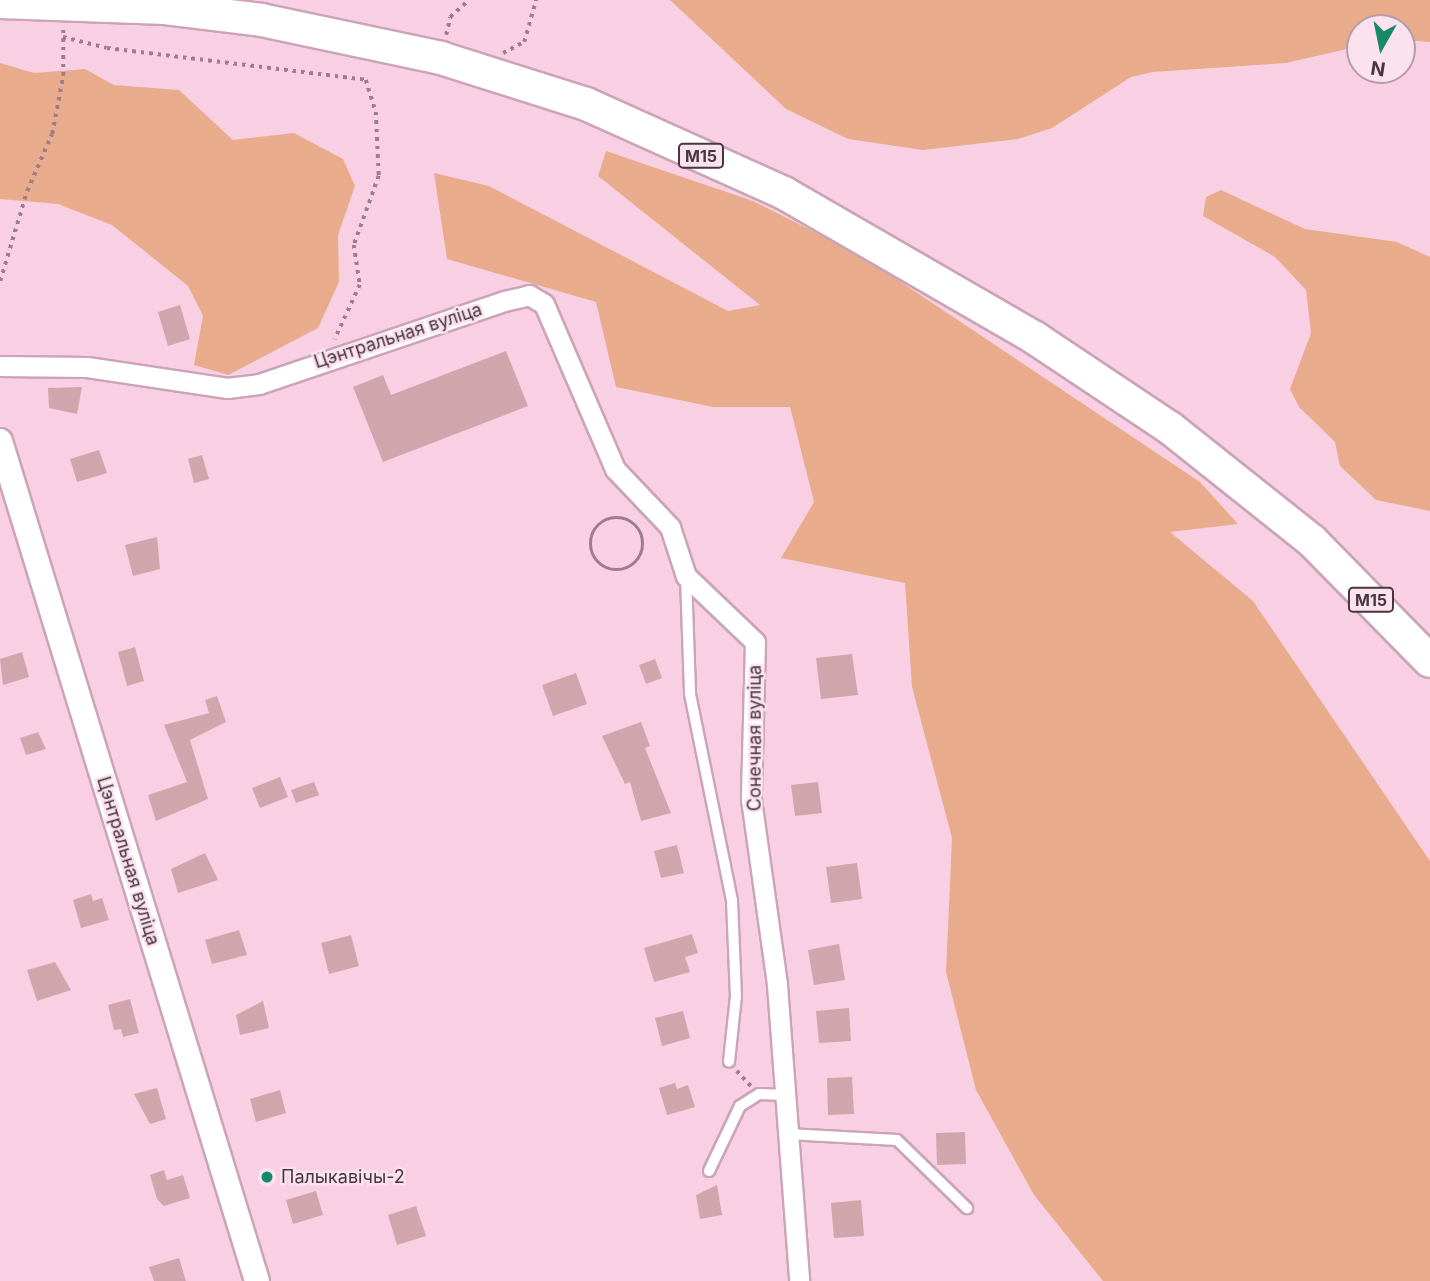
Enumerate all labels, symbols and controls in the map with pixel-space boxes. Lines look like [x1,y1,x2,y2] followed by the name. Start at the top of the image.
[1346,14,1416,84] north arrow
[1369,56,1387,81] text: N
[676,144,726,168] road number: М15
[311,299,485,373] street label: Цэнтральная вуліца
[1346,587,1396,612] road number: М15
[744,665,766,811] street label: Сонечная вуліца
[92,774,164,948] street label: Цэнтральная вуліца
[281,1166,405,1188] place label: Палыкавічы-2
[259,1169,275,1185] marker: Палыкавічы-2

